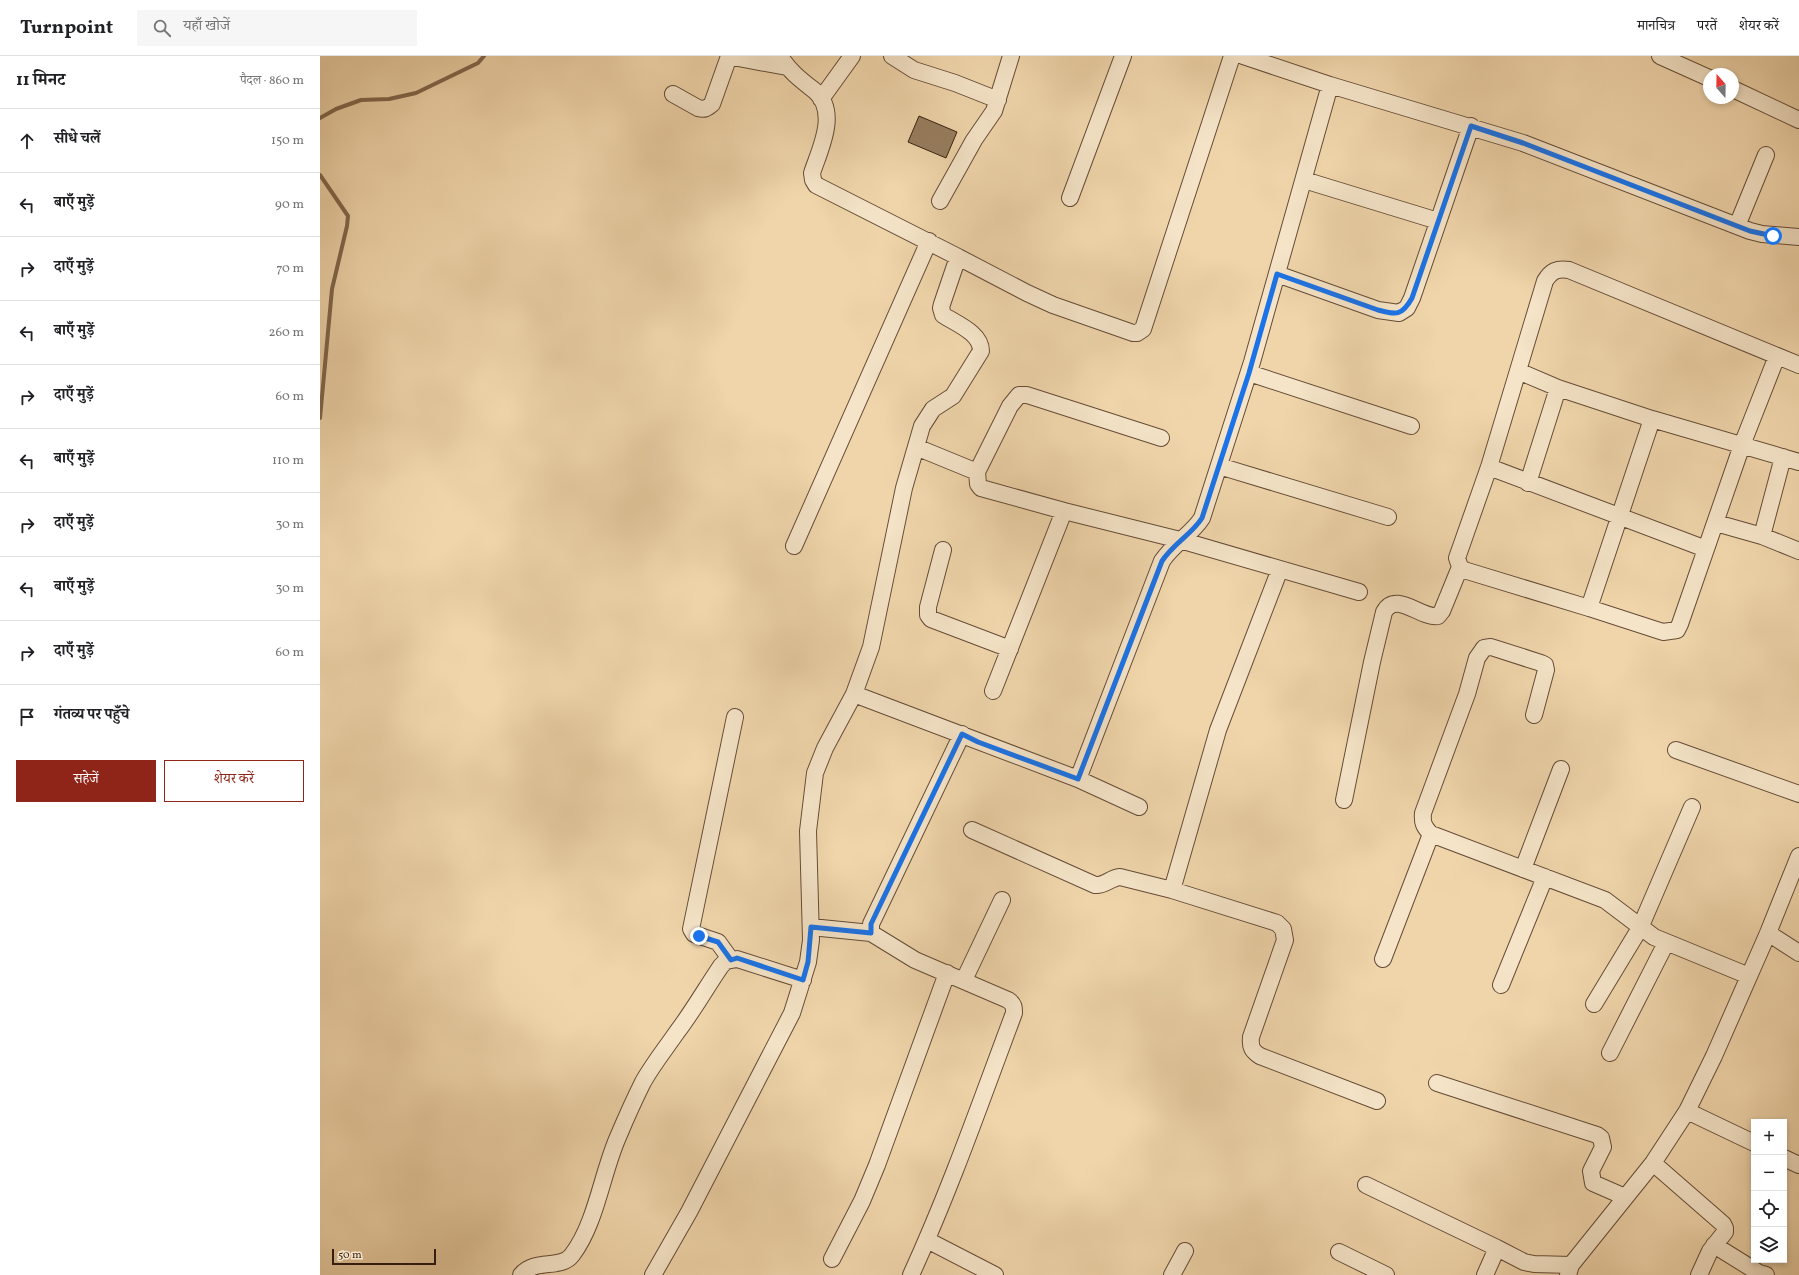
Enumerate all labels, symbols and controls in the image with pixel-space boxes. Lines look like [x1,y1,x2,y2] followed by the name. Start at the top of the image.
[137,10,417,46] search box
[20,15,113,41] text: Turnpoint
[183,16,230,37] text: यहाँ खोजें
[151,17,173,39] icon: search
[1637,17,1675,36] text: मानचित्र
[1697,17,1717,36] text: परतें
[1739,17,1779,36] text: शेयर करें
[1703,68,1739,104] north arrow
[16,69,65,92] text: 11 मिनट
[240,72,304,90] text: पैदल · 860 m
[54,129,101,150] text: सीधे चलें
[16,130,38,152] icon: ahead
[271,132,304,150] text: 150 m
[54,193,94,214] text: बाएँ मुड़ें
[16,194,38,216] icon: left
[275,196,304,214] text: 90 m
[1764,227,1782,245] route start
[54,257,94,278] text: दाएँ मुड़ें
[16,258,38,280] icon: right
[276,260,304,278] text: 70 m
[54,321,94,342] text: बाएँ मुड़ें
[16,322,38,344] icon: left
[269,324,304,342] text: 260 m
[54,385,94,406] text: दाएँ मुड़ें
[16,386,38,408] icon: right
[276,388,304,406] text: 60 m
[54,449,94,470] text: बाएँ मुड़ें
[16,450,38,472] icon: left
[272,452,304,470] text: 110 m
[54,513,94,534] text: दाएँ मुड़ें
[16,514,38,536] icon: right
[276,516,304,534] text: 30 m
[54,577,94,598] text: बाएँ मुड़ें
[16,578,38,600] icon: left
[276,580,304,598] text: 30 m
[54,641,94,662] text: दाएँ मुड़ें
[16,642,38,664] icon: right
[276,644,304,662] text: 60 m
[54,705,129,726] text: गंतव्य पर पहुँचे
[16,706,38,728] icon: arrive
[16,760,156,802] button: सहेजें
[164,760,304,802] button: शेयर करें
[690,927,708,945] route end
[1751,1119,1787,1263] map controls
[1751,1119,1787,1155] button: +
[1751,1155,1787,1191] button: −
[1751,1191,1787,1227] button: locate
[1751,1227,1787,1263] button: layers
[332,1247,436,1266] scale bar
[338,1248,362,1263] text: 50 m

